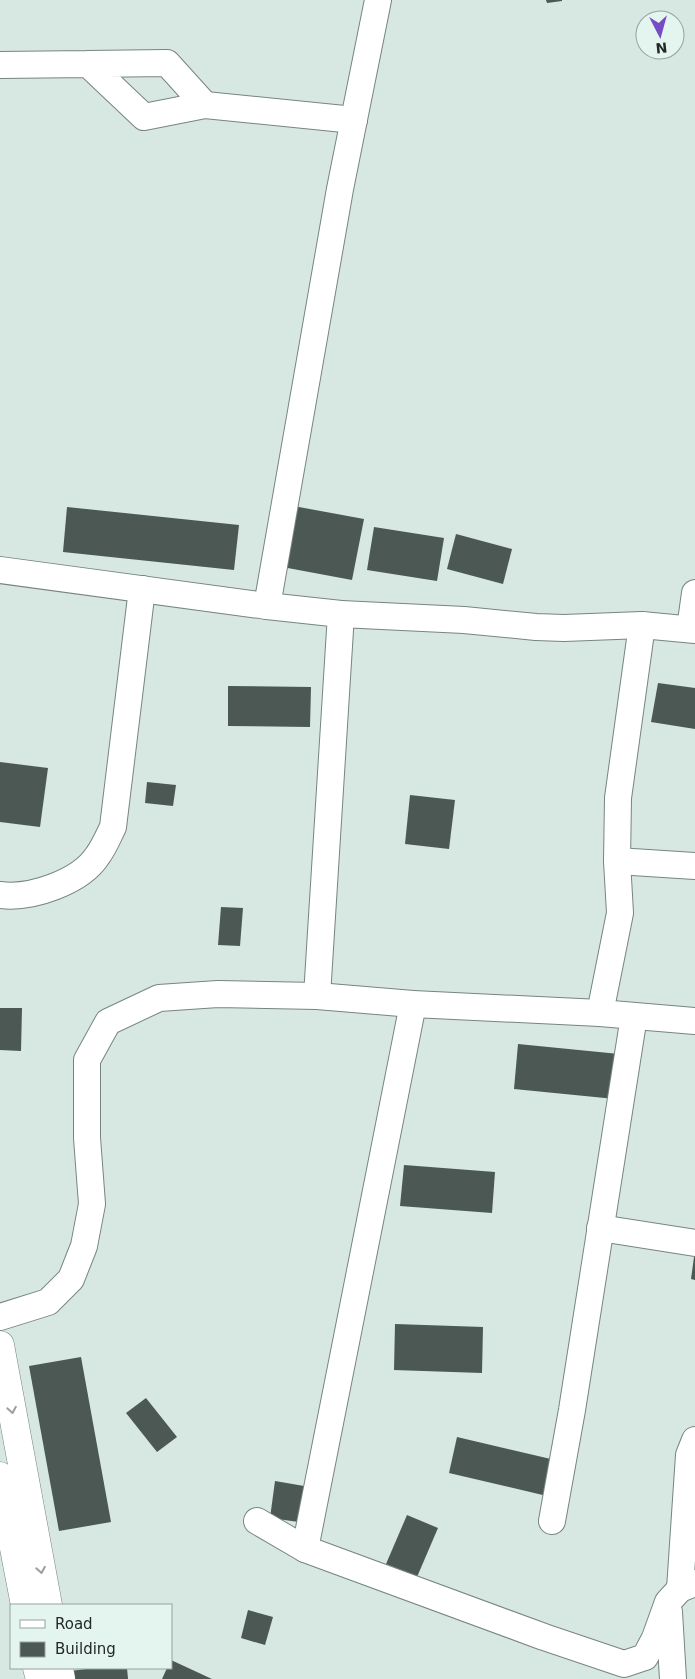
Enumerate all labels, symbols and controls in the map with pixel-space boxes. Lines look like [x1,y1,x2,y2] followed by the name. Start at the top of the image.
[635,10,685,60] north arrow
[655,39,668,56] text: N
[6,1406,17,1415] one-way arrow
[36,1566,46,1574] one-way arrow
[10,1604,172,1669] legend
[55,1615,93,1633] text: Road
[55,1640,116,1658] text: Building

